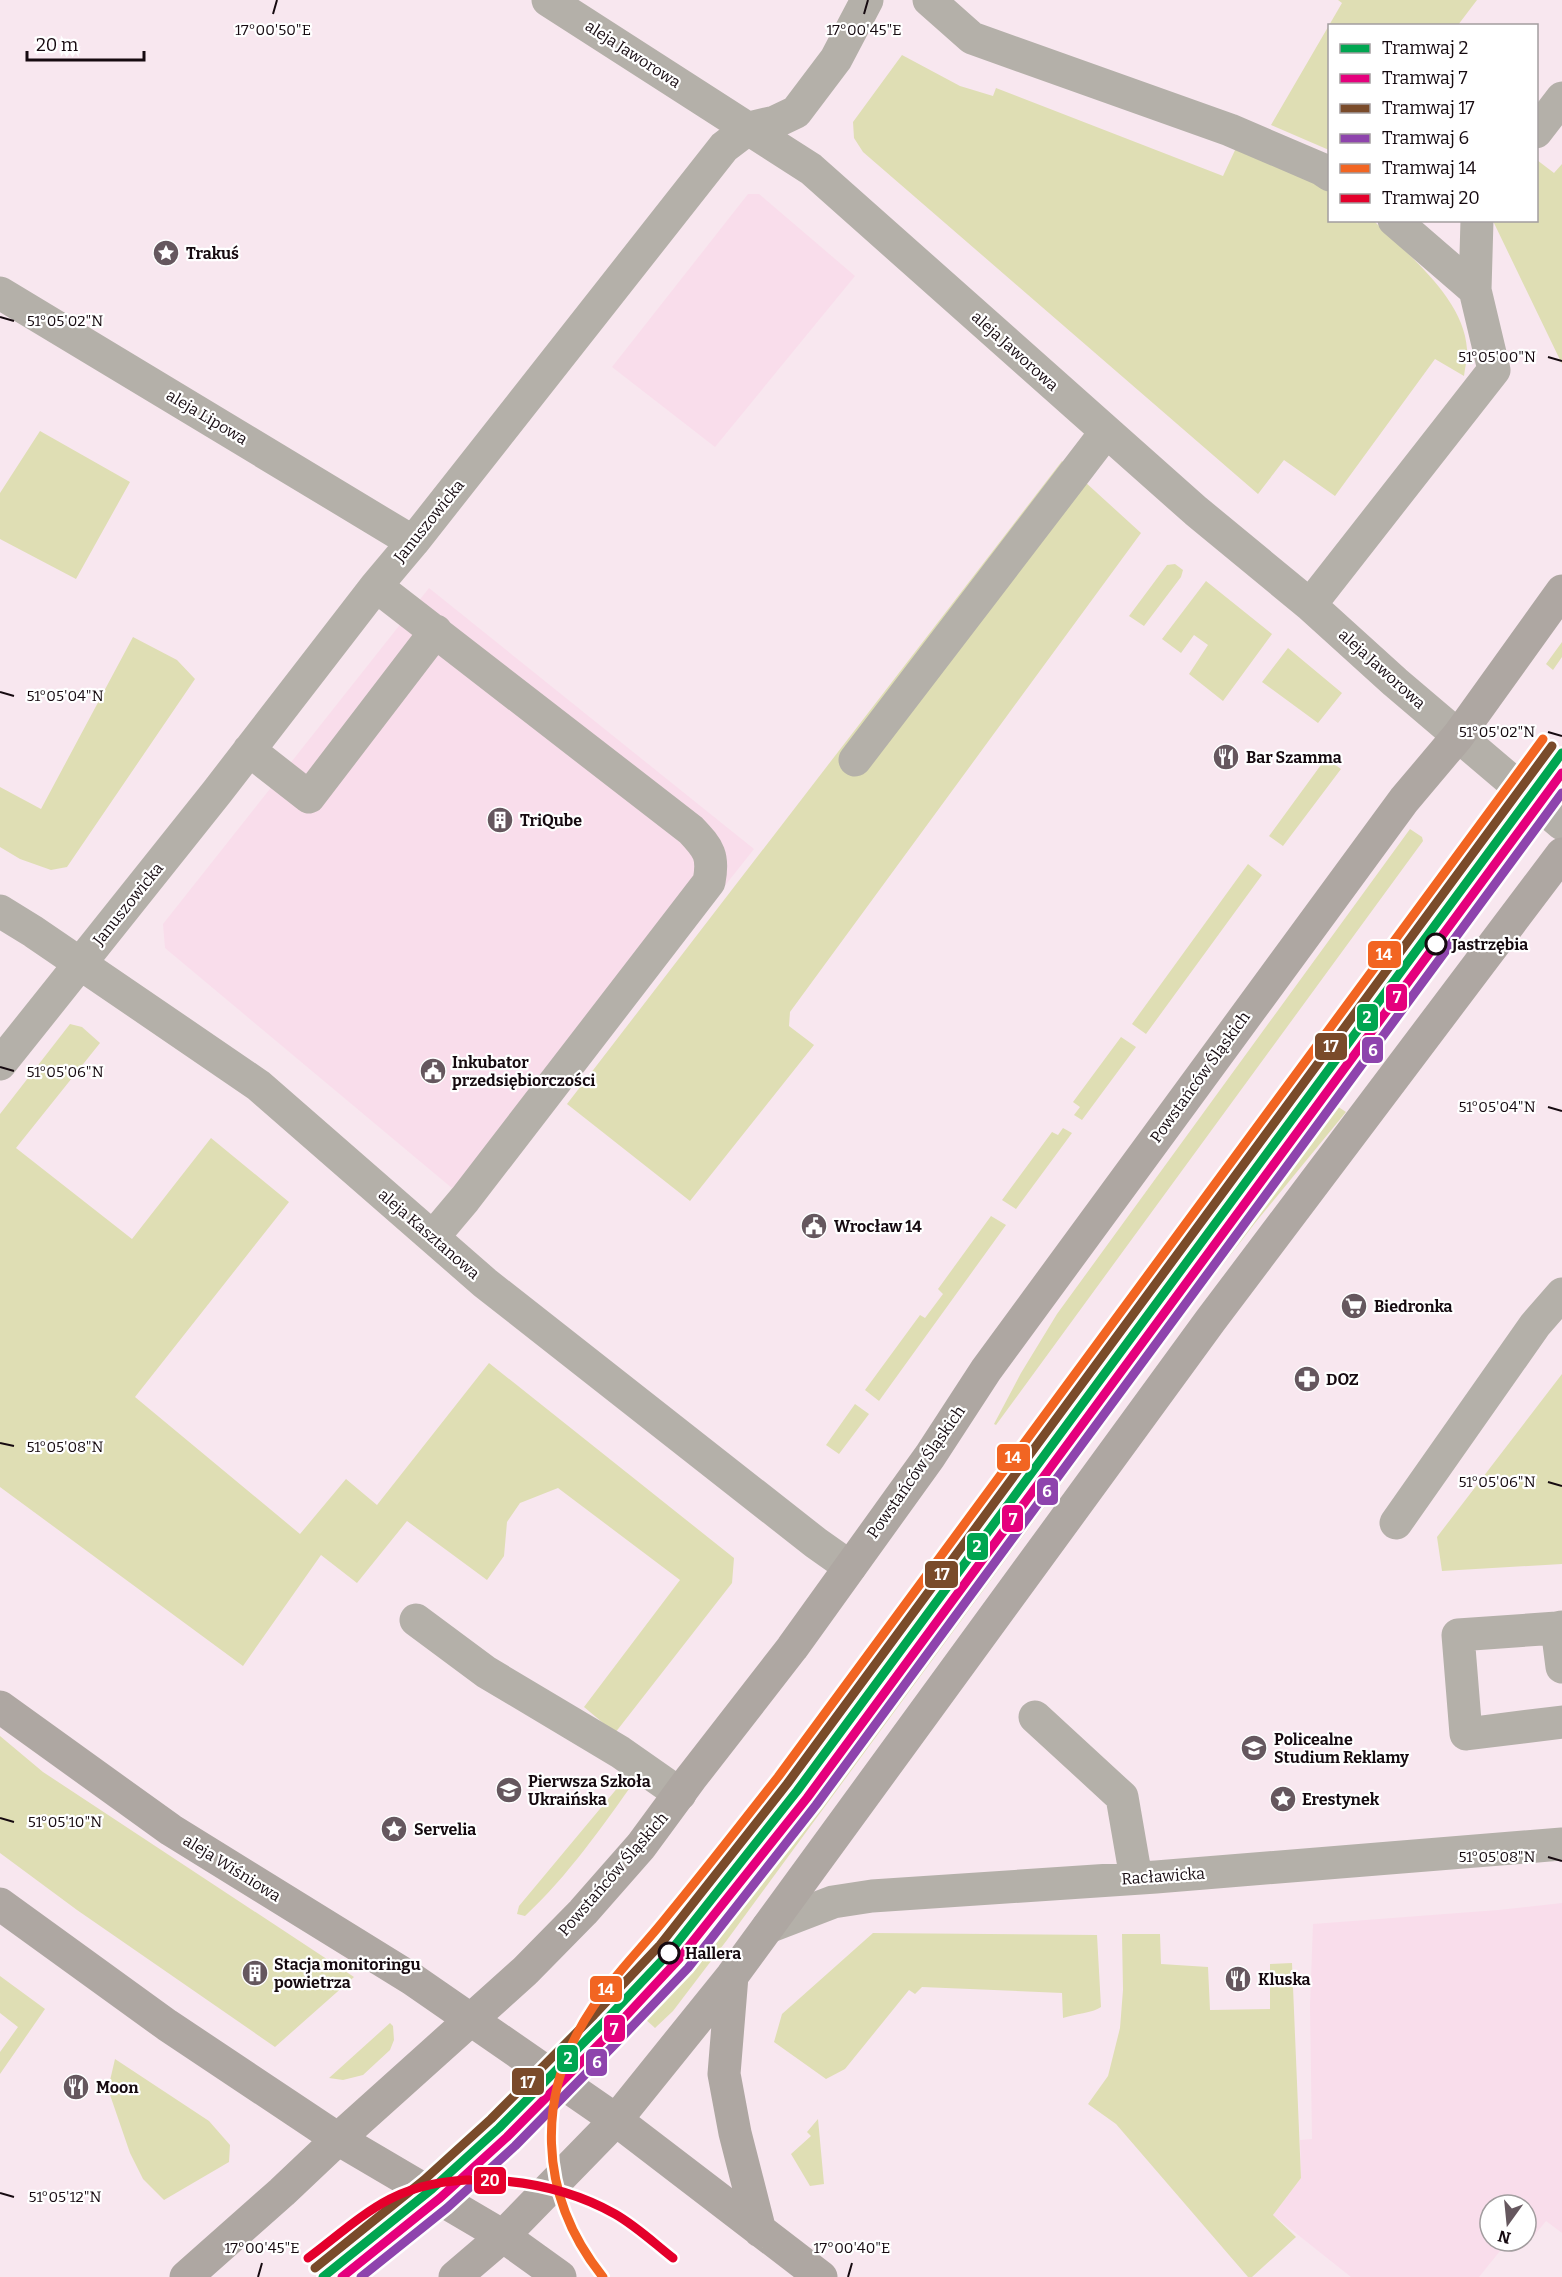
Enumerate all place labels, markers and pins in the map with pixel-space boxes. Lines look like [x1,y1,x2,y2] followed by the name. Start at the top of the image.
[151,238,181,268] place icon: Trakuś
[186,244,239,263] place label: Trakuś
[1211,742,1241,772] restaurant icon: Bar Szamma
[1246,748,1342,767] place label: Bar Szamma
[485,805,515,835] building icon: TriQube
[520,811,582,830] place label: TriQube
[1425,933,1447,955] marker: Jastrzębia
[1451,935,1528,954] place label: Jastrzębia
[452,1053,595,1090] place label: Inkubator przedsiębiorczości
[418,1056,448,1086] public building icon: Inkubator przedsiębiorczości
[799,1211,829,1241] public building icon: Wrocław 14
[834,1217,922,1236] place label: Wrocław 14
[1339,1291,1369,1321] supermarket icon: Biedronka
[1374,1297,1453,1316] place label: Biedronka
[1292,1364,1322,1394] pharmacy icon: DOZ
[1326,1370,1359,1389] place label: DOZ
[1274,1730,1409,1767] place label: Policealne Studium Reklamy
[1239,1733,1269,1763] school or university icon: Policealne Studium Reklamy
[528,1772,651,1809] place label: Pierwsza Szkoła Ukraińska
[494,1775,524,1805] school or university icon: Pierwsza Szkoła Ukraińska
[1268,1784,1298,1814] place icon: Erestynek
[1302,1790,1380,1809] place label: Erestynek
[379,1814,409,1844] place icon: Servelia
[414,1820,476,1839] place label: Servelia
[658,1942,680,1964] marker: Hallera
[685,1944,741,1963] place label: Hallera
[274,1955,421,1992] place label: Stacja monitoringu powietrza
[240,1958,270,1988] building icon: Stacja monitoringu powietrza
[1223,1964,1253,1994] restaurant icon: Kluska
[1258,1970,1311,1989] place label: Kluska
[61,2072,91,2102] restaurant icon: Moon
[96,2078,139,2097] place label: Moon

